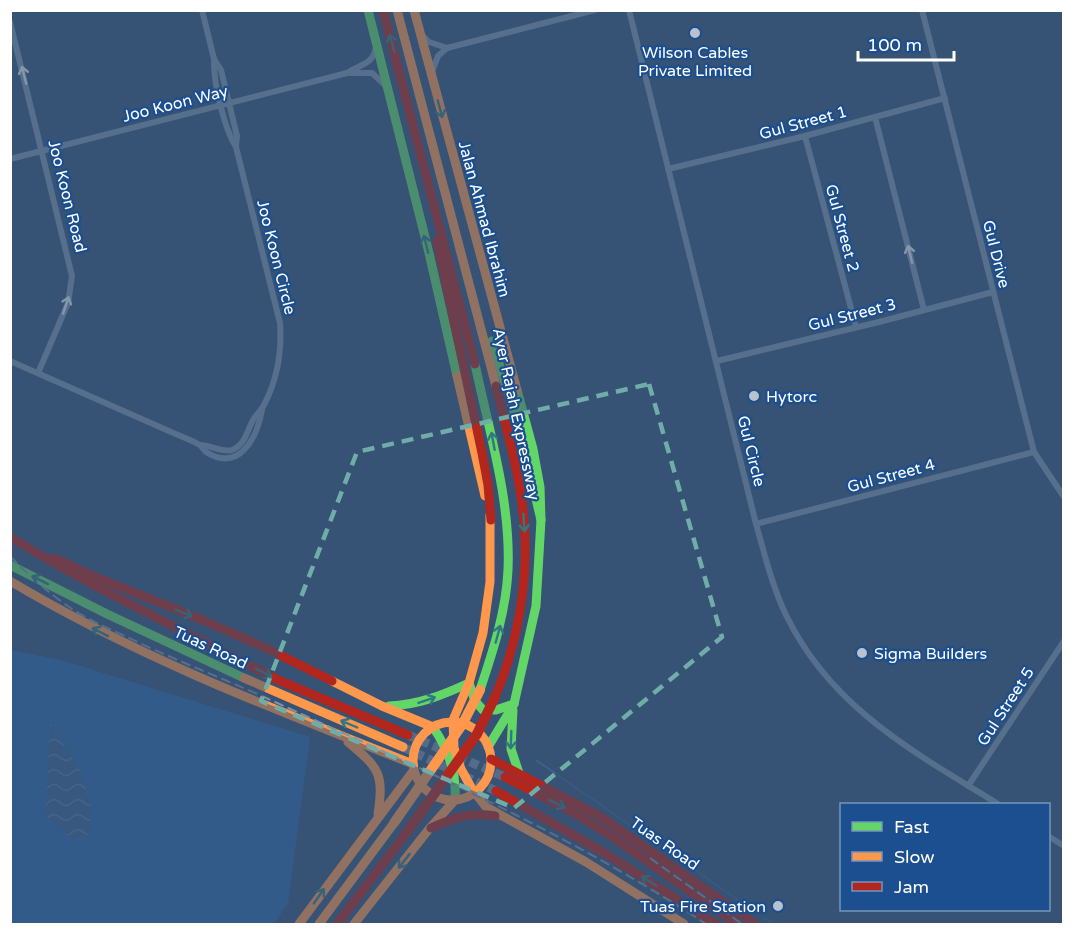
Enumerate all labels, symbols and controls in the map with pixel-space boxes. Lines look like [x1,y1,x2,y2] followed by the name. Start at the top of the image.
[858,24,954,62] scale bar
[688,26,702,40] marker: Wilson Cables Private Limited
[386,34,397,53] one-way arrow
[867,34,922,56] text: 100 m
[638,43,752,81] place label: Wilson Cables Private Limited
[17,66,29,85] one-way arrow
[120,81,231,127] street label: Joo Koon Way
[435,99,446,118] one-way arrow
[757,102,849,144] street label: Gul Street 1
[43,138,91,255] street label: Joo Koon Road
[454,139,515,300] street label: Jalan Ahmad Ibrahim
[821,182,863,274] street label: Gul Street 2
[252,198,300,317] street label: Joo Koon Circle
[978,218,1014,290] street label: Gul Drive
[420,234,432,253] one-way arrow
[903,245,915,264] one-way arrow
[806,294,898,336] street label: Gul Street 3
[62,296,73,315] one-way arrow
[488,326,544,503] street label: Ayer Rajah Expressway
[766,387,817,407] place label: Hytorc
[747,389,761,403] marker: Hytorc
[733,414,770,489] street label: Gul Circle
[487,432,498,452] one-way arrow
[845,455,937,497] street label: Gul Street 4
[518,513,529,533] one-way arrow
[32,574,49,586] one-way arrow
[175,608,193,619] one-way arrow
[170,622,251,674] street label: Tuas Road
[492,625,504,644] one-way arrow
[92,626,109,638] one-way arrow
[874,644,987,664] place label: Sigma Builders
[855,646,869,660] marker: Sigma Builders
[973,663,1039,750] street label: Gul Street 5
[255,668,273,679] one-way arrow
[417,693,436,704] one-way arrow
[341,718,359,729] one-way arrow
[505,729,516,749] one-way arrow
[547,799,565,811] one-way arrow
[840,803,1050,911] legend
[626,813,703,875] street label: Tuas Road
[894,816,929,838] text: Fast
[894,846,935,868] text: Slow
[398,853,411,869] one-way arrow
[641,875,658,888] one-way arrow
[894,876,929,898] text: Jam
[313,889,325,905] one-way arrow
[640,897,766,917] place label: Tuas Fire Station
[771,899,785,913] marker: Tuas Fire Station

